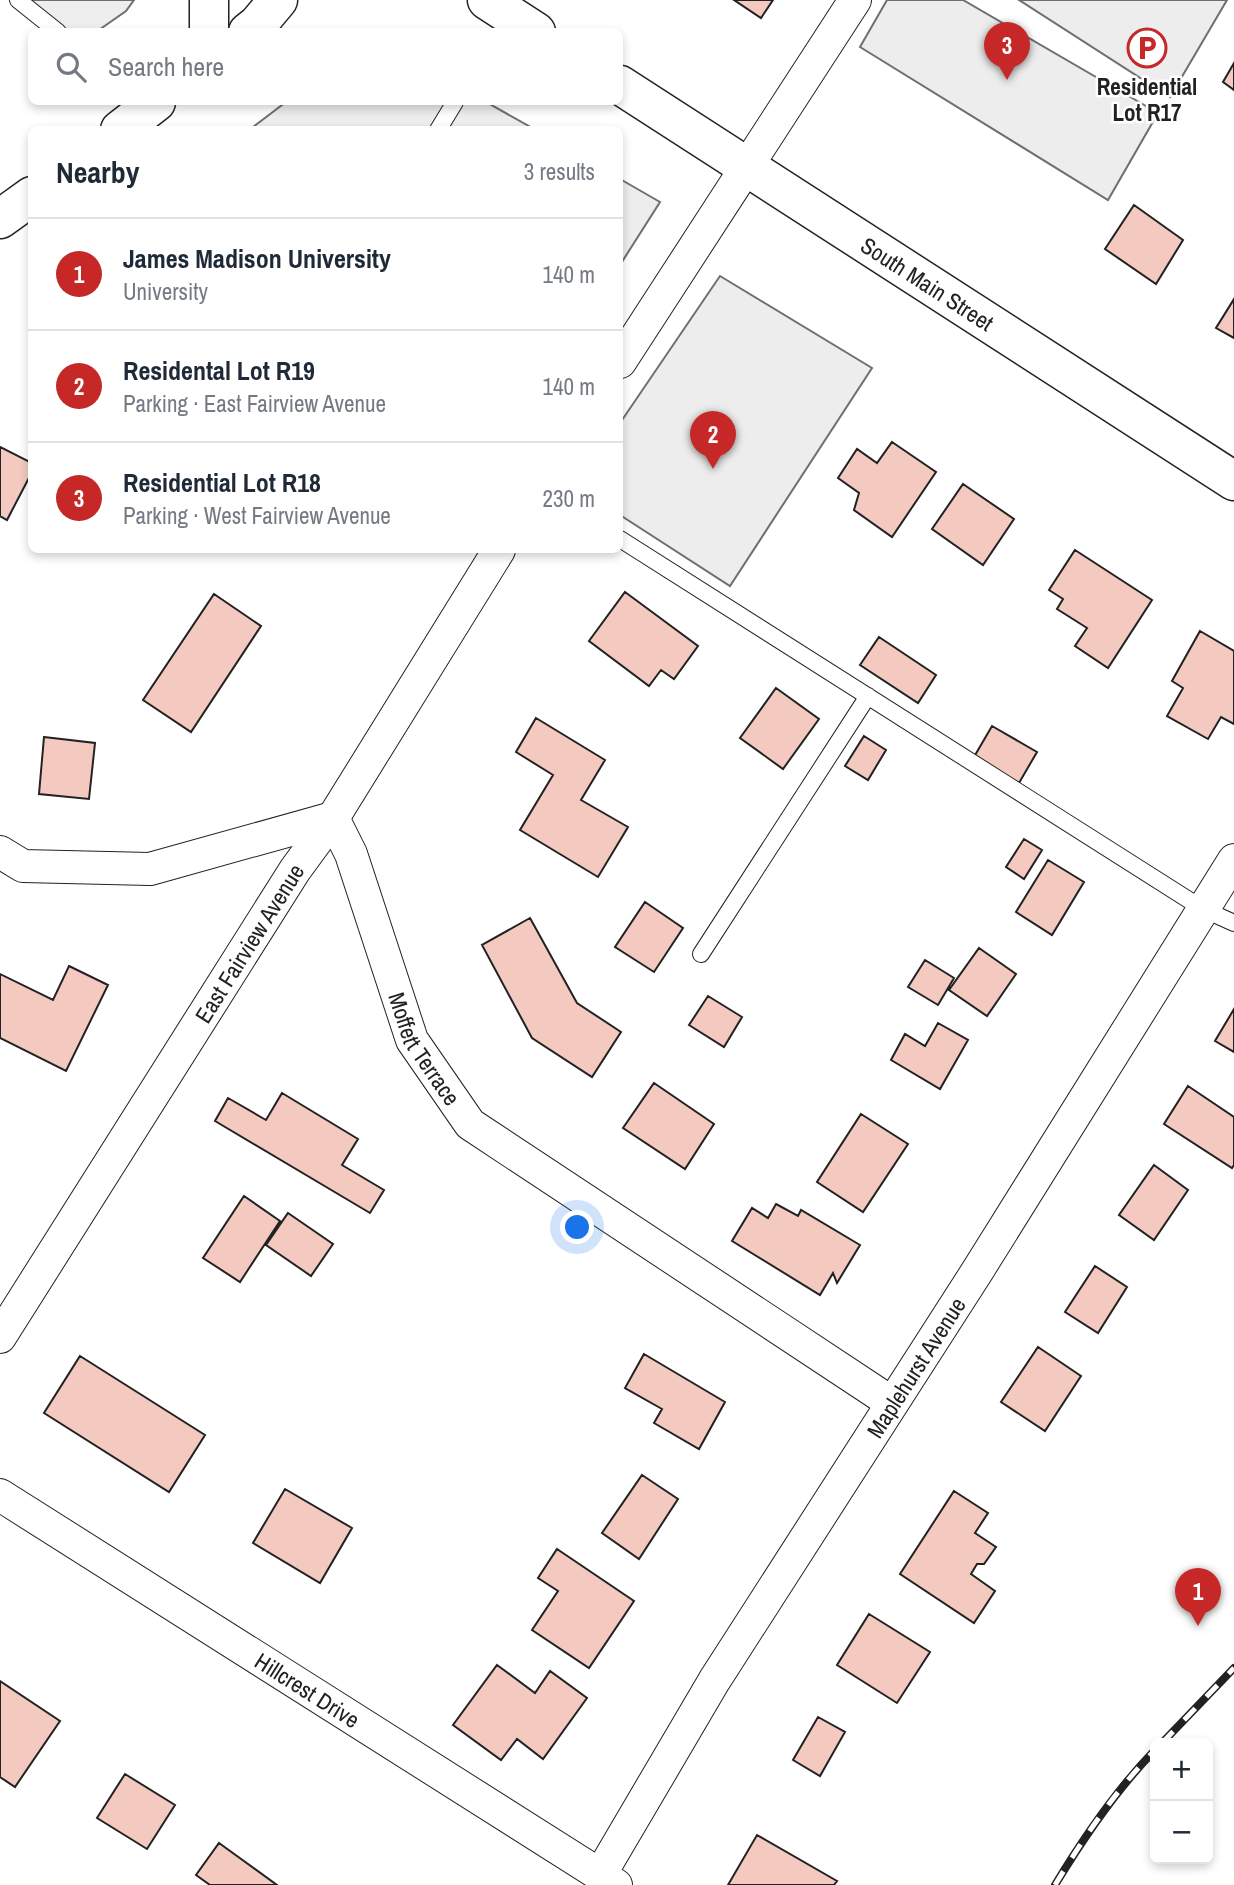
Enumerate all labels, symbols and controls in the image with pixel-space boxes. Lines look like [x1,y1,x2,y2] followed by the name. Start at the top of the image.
[984,22,1030,80] pin: 3
[1126,27,1168,69] parking icon: Residential Lot R17
[28,28,623,105] search box
[52,48,90,86] icon: search
[108,49,224,84] text: Search here
[1097,71,1197,128] place label: Residential Lot R17
[56,152,139,192] text: Nearby
[524,156,595,187] text: 3 results
[855,229,1000,338] street label: South Main Street
[123,241,391,276] text: James Madison University
[74,259,84,290] text: 1
[543,259,595,290] text: 140 m
[123,276,208,307] text: University
[123,353,315,388] text: Residental Lot R19
[74,371,84,402] text: 2
[543,371,595,402] text: 140 m
[123,388,386,419] text: Parking · East Fairview Avenue
[690,411,736,469] pin: 2
[123,465,321,500] text: Residential Lot R18
[74,483,84,514] text: 3
[543,483,595,514] text: 230 m
[123,500,391,531] text: Parking · West Fairview Avenue
[187,858,311,1028] street label: East Fairview Avenue
[382,988,468,1111] street label: Moffett Terrace
[560,1210,594,1244] your location
[859,1291,972,1443] street label: Maplehurst Avenue
[1175,1568,1221,1626] pin: 1
[249,1645,366,1735] street label: Hillcrest Drive
[1150,1738,1213,1864] map controls
[1150,1738,1213,1801] button: +
[1150,1801,1213,1864] button: −

